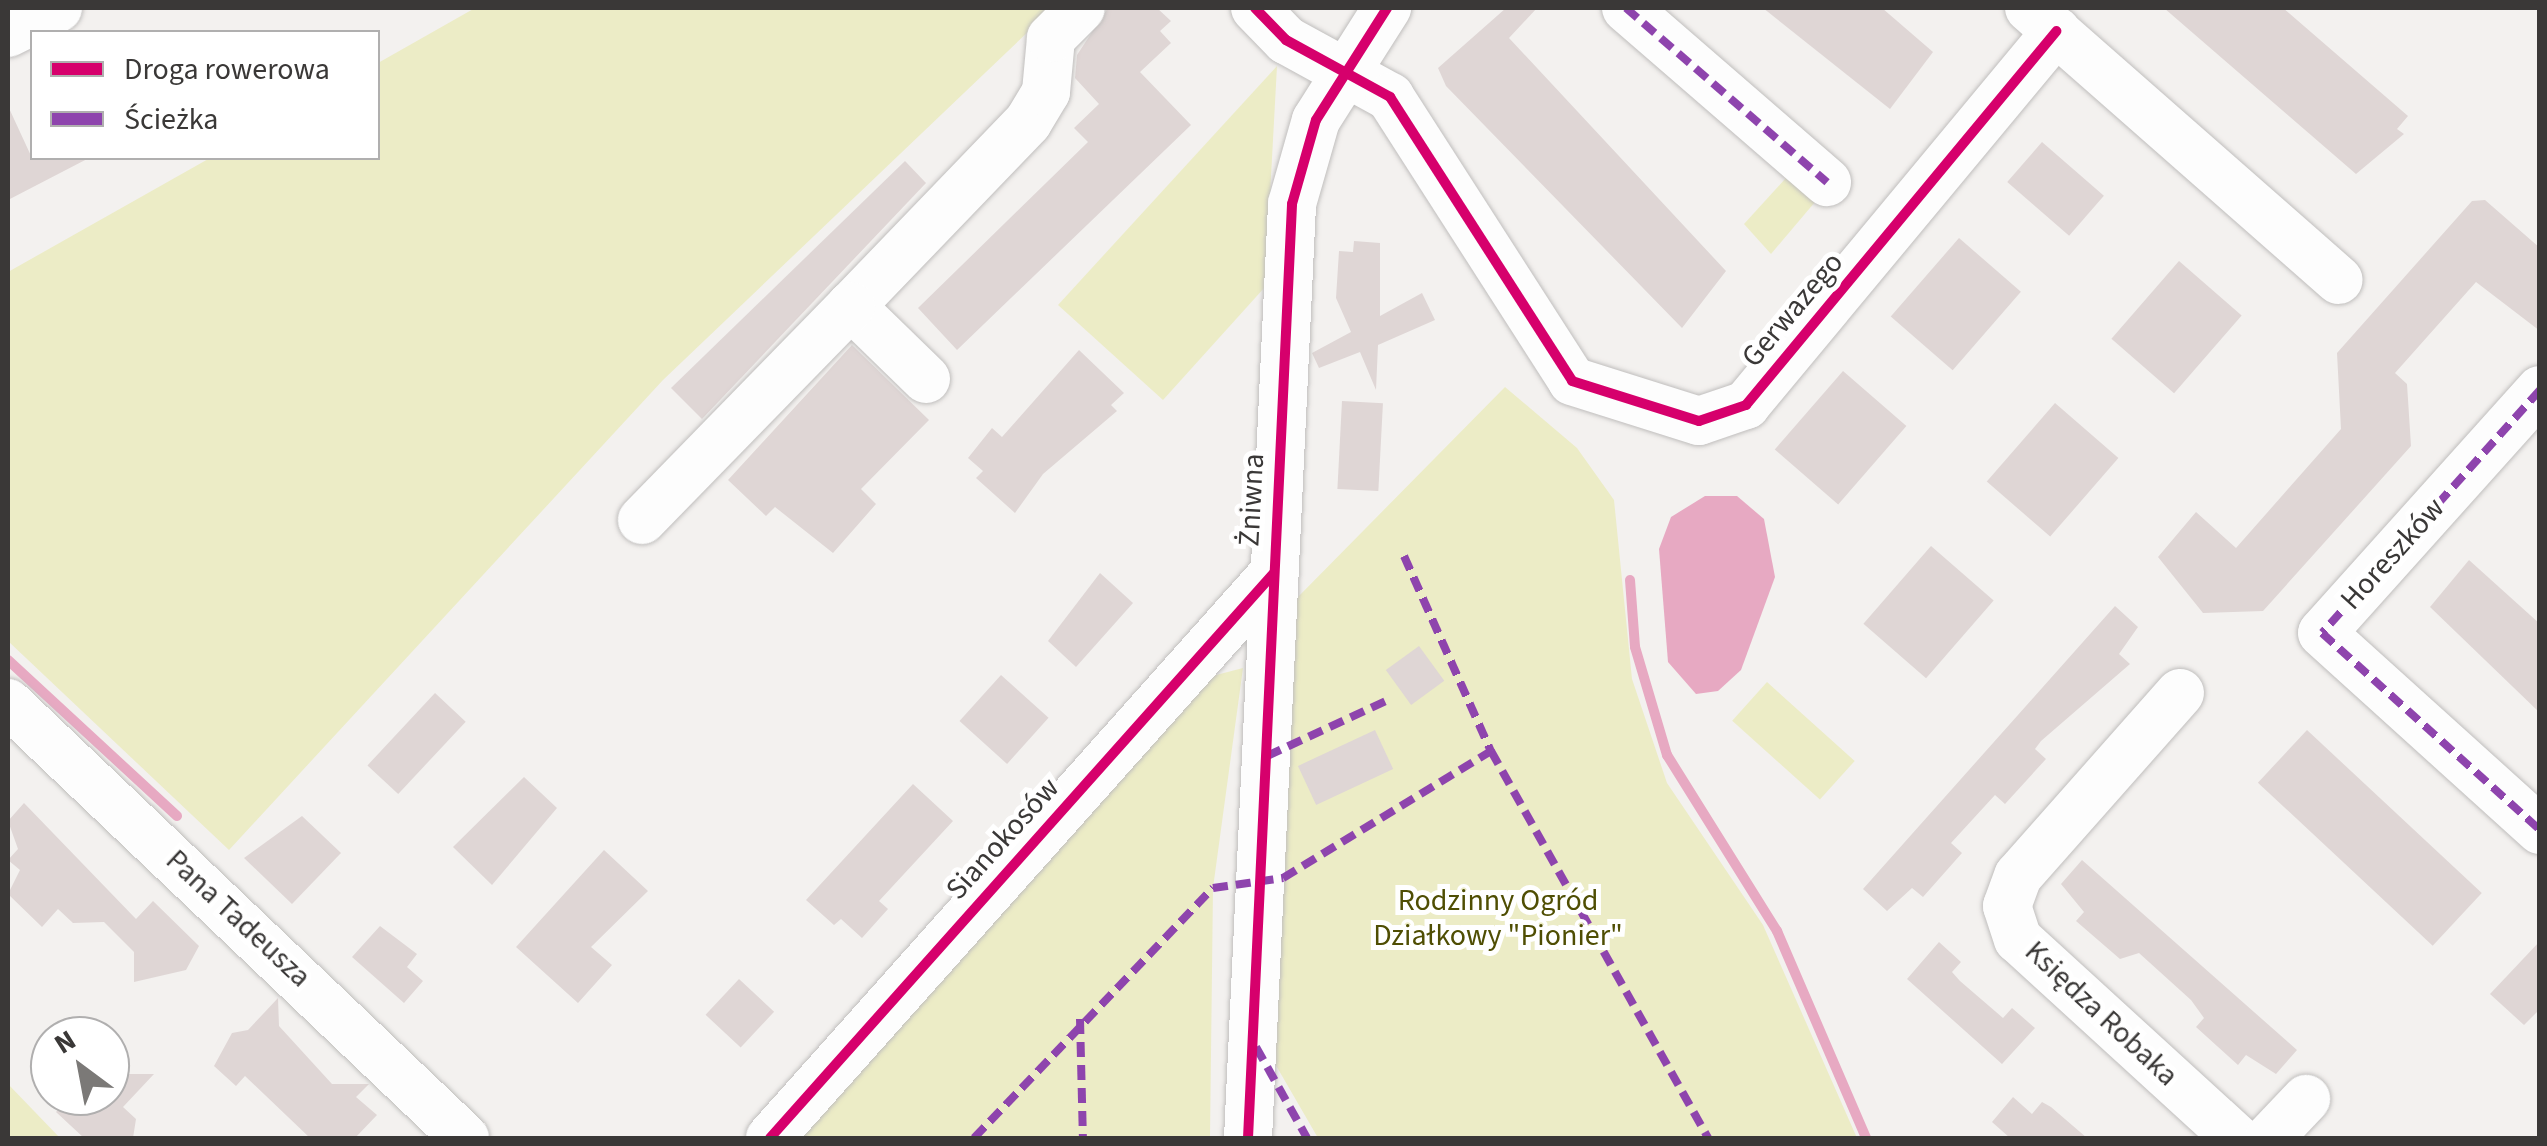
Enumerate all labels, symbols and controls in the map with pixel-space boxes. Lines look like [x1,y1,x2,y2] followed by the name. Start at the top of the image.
[30,30,380,160] legend
[124,48,330,91] text: Droga rowerowa
[124,98,218,141] text: Ścieżka
[1735,245,1851,375] street label: Gerwazego
[1232,453,1272,547] street label: Żniwna
[2333,491,2453,617] street label: Horeszków
[939,770,1067,908] street label: Sianokosów
[158,843,318,995] street label: Pana Tadeusza
[1373,883,1623,954] park label: Rodzinny Ogród Działkowy "Pionier"
[2017,934,2185,1094] street label: Księdza Robaka
[30,1016,130,1116] north arrow
[47,1020,84,1064] text: N

